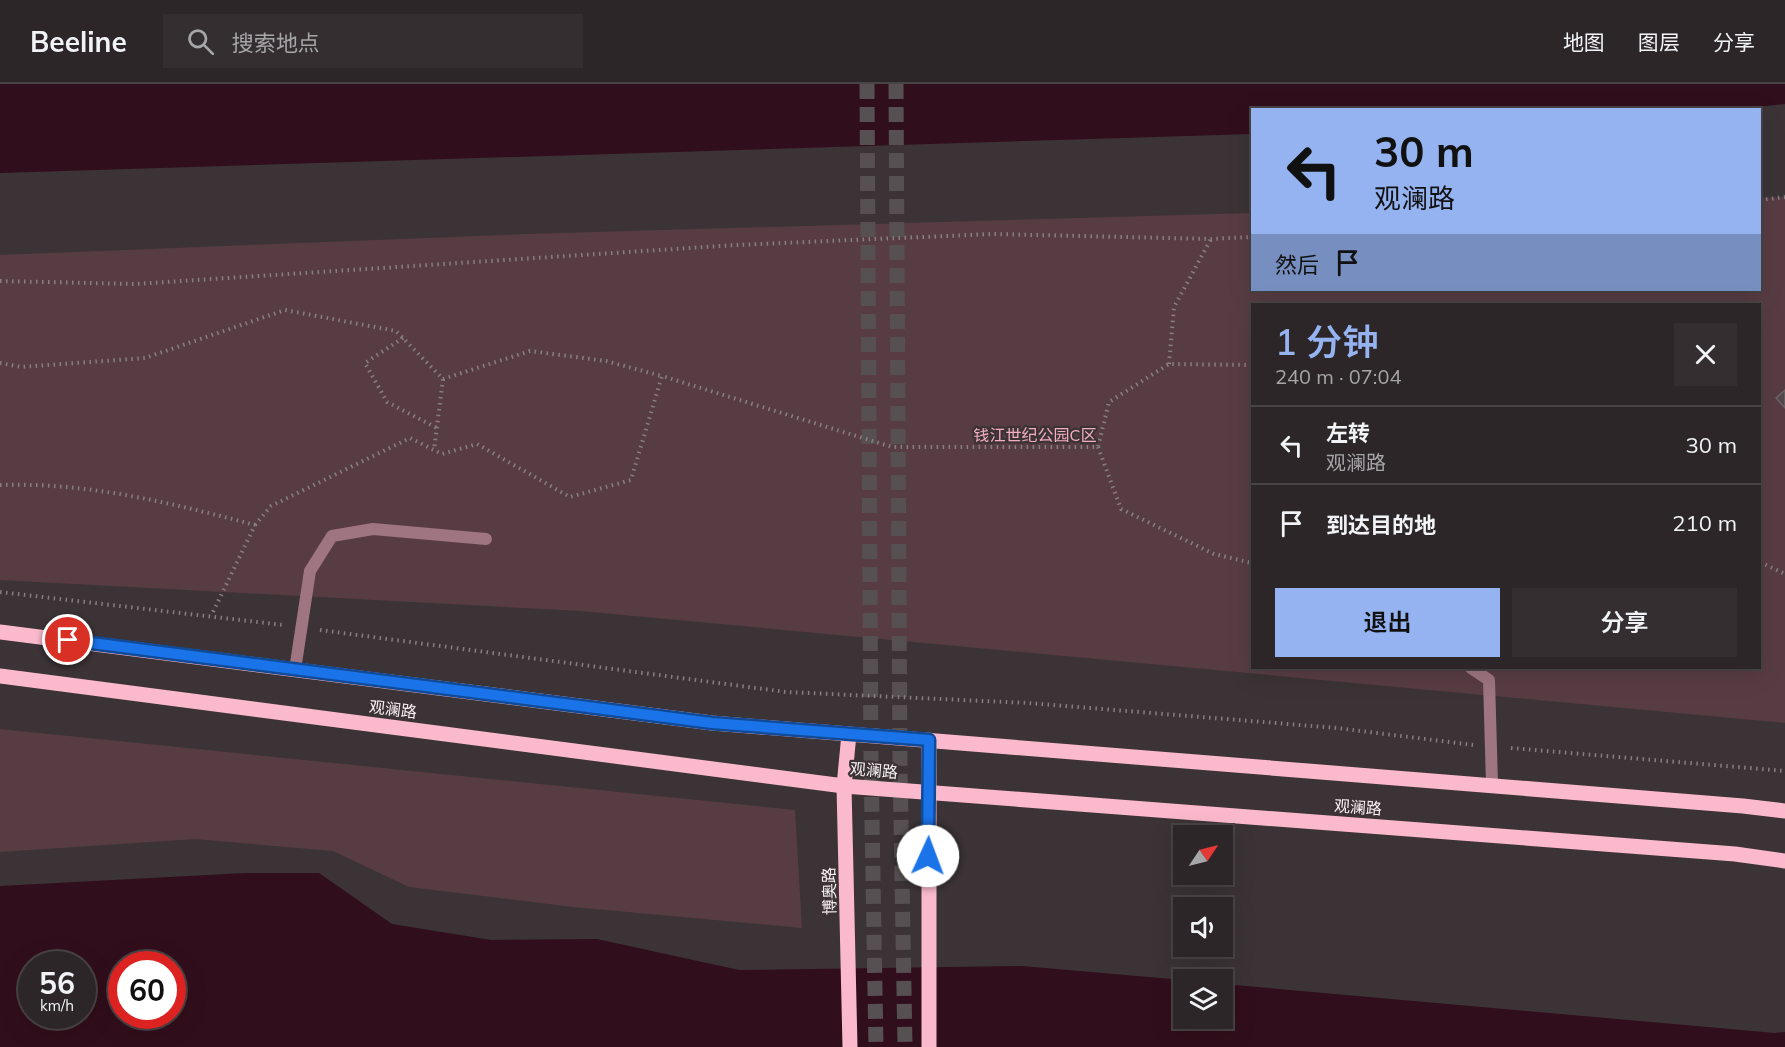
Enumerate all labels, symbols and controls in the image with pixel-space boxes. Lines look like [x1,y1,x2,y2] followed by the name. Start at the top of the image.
[163,14,583,68] search box
[30,24,127,59] text: Beeline
[184,25,217,58] icon: search
[232,29,320,57] text: 搜索地点
[1563,29,1605,55] text: 地图
[1638,29,1680,55] text: 图层
[1713,29,1755,55] text: 分享
[1374,125,1474,178] text: 30 m
[1275,132,1353,210] icon: left
[1374,181,1455,215] text: 观澜路
[1331,246,1364,279] icon: arrive
[1275,251,1319,279] text: 然后
[1275,319,1378,364] text: 1 分钟
[1674,323,1737,386] button: close
[1275,364,1401,389] text: 240 m · 07:04
[1326,419,1370,447] text: 左转
[974,425,1096,445] park label: 钱江世纪公园C区
[1275,429,1308,462] icon: left
[1686,431,1737,459] text: 30 m
[1326,450,1386,475] text: 观澜路
[1275,507,1308,540] icon: arrive
[1672,509,1737,537] text: 210 m
[1326,511,1436,539] text: 到达目的地
[1275,588,1500,657] button: 退出
[1512,588,1737,657] button: 分享
[42,614,93,665] pin
[51,623,84,656] icon: arrive
[368,696,418,722] street label: 观澜路
[849,758,899,782] street label: 观澜路
[1333,795,1383,819] street label: 观澜路
[896,824,960,888] position arrow
[1173,825,1233,885] north arrow
[1173,825,1233,1029] map controls
[819,867,839,915] street label: 博奥路
[1173,897,1233,957] button: sound
[108,951,186,1029] speed limit sign: 60
[39,964,75,1002] text: 56
[1173,969,1233,1029] button: layers
[40,996,74,1015] text: km/h

